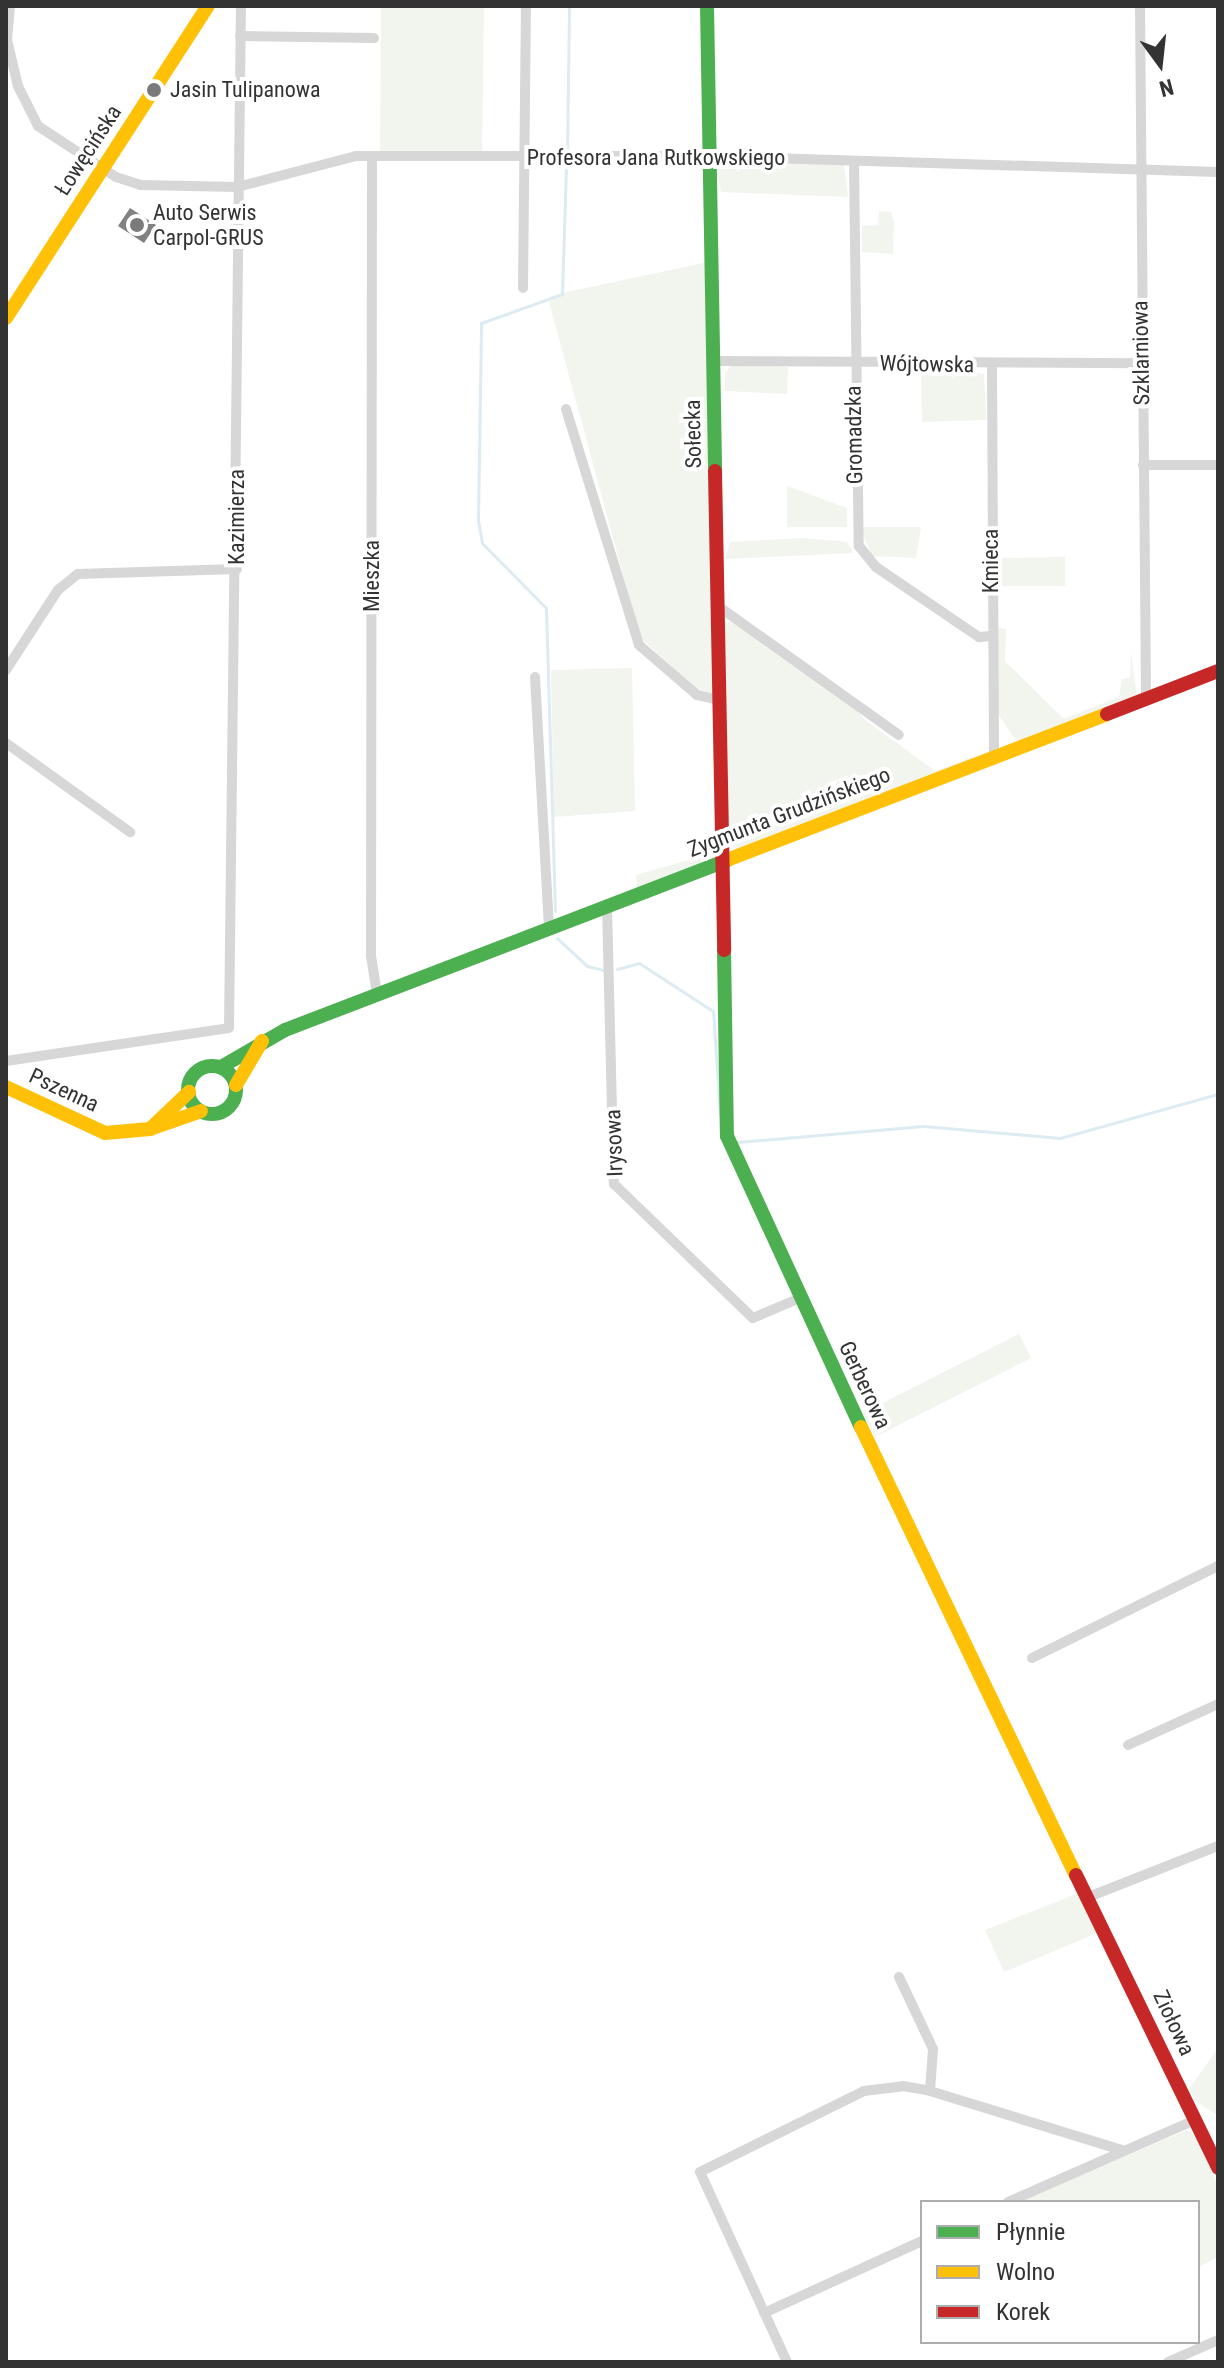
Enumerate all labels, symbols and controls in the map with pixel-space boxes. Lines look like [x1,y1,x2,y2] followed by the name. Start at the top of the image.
[1120,24,1200,104] north arrow
[1157,74,1176,101] text: N
[170,77,321,103] place label: Jasin Tulipanowa
[145,81,163,99] marker: Jasin Tulipanowa
[49,100,127,200] street label: Łowęcińska
[527,145,785,171] street label: Profesora Jana Rutkowskiego
[153,199,264,250] place label: Auto Serwis Carpol-GRUS
[128,216,146,234] marker: Auto Serwis Carpol-GRUS
[1127,300,1155,406] street label: Szklarniowa
[880,350,974,378] street label: Wójtowska
[840,385,868,485] street label: Gromadzka
[679,399,707,469] street label: Sołecka
[224,469,250,565] street label: Kazimierza
[978,529,1004,593] street label: Kmieca
[359,540,385,612] street label: Mieszka
[684,761,894,863] street label: Zygmunta Grudzińskiego
[25,1062,103,1118] street label: Pszenna
[600,1109,628,1177] street label: Irysowa
[833,1337,897,1433] street label: Gerberowa
[1147,1986,1201,2060] street label: Ziołowa
[920,2200,1200,2344] legend
[996,2218,1065,2246] text: Płynnie
[996,2258,1055,2286] text: Wolno
[996,2298,1050,2326] text: Korek

